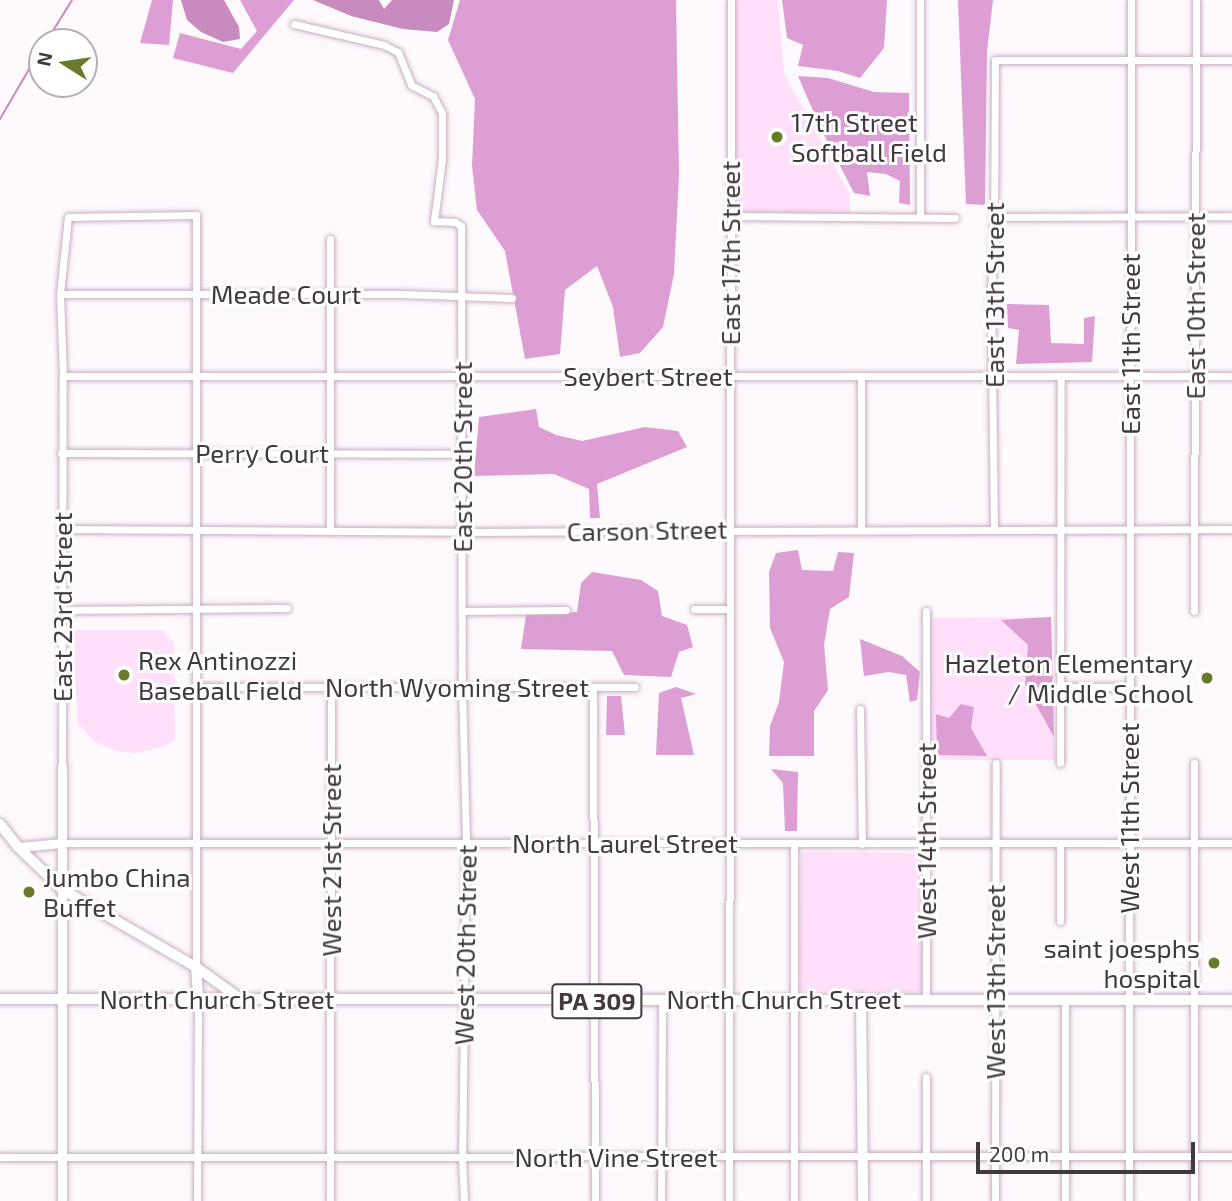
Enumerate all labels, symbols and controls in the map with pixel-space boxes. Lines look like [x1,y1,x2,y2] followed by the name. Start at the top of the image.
[28,28,98,98] north arrow
[31,50,57,68] text: N
[791,106,947,168] place label: 17th Street Softball Field
[769,129,785,145] marker: 17th Street Softball Field
[714,161,746,345] street label: East 17th Street
[978,202,1010,388] street label: East 13th Street
[1179,213,1211,399] street label: East 10th Street
[1114,253,1146,435] street label: East 11th Street
[211,278,361,310] street label: Meade Court
[563,360,733,392] street label: Seybert Street
[446,361,478,553] street label: East 20th Street
[195,437,329,469] street label: Perry Court
[46,512,78,702] street label: East 23rd Street
[566,513,728,547] street label: Carson Street
[138,644,303,706] place label: Rex Antinozzi Baseball Field
[944,647,1193,708] place label: Hazleton Elementary / Middle School
[116,667,132,683] marker: Rex Antinozzi Baseball Field
[1199,670,1215,686] marker: Hazleton Elementary / Middle School
[325,671,589,703] street label: North Wyoming Street
[1113,723,1145,913] street label: West 11th Street
[910,743,942,939] street label: West 14th Street
[315,763,347,957] street label: West 21st Street
[512,827,738,859] street label: North Laurel Street
[448,845,482,1045] street label: West 20th Street
[43,861,191,922] place label: Jumbo China Buffet
[21,884,37,900] marker: Jumbo China Buffet
[979,885,1011,1079] street label: West 13th Street
[1043,932,1200,993] place label: saint joesphs hospital
[1206,955,1222,971] marker: saint joesphs hospital
[550,981,644,1021] road number: PA 309
[99,983,335,1015] street label: North Church Street
[666,983,902,1015] street label: North Church Street
[980,1128,1199,1172] scale bar
[514,1141,718,1173] street label: North Vine Street
[989,1141,1049,1166] text: 200 m

